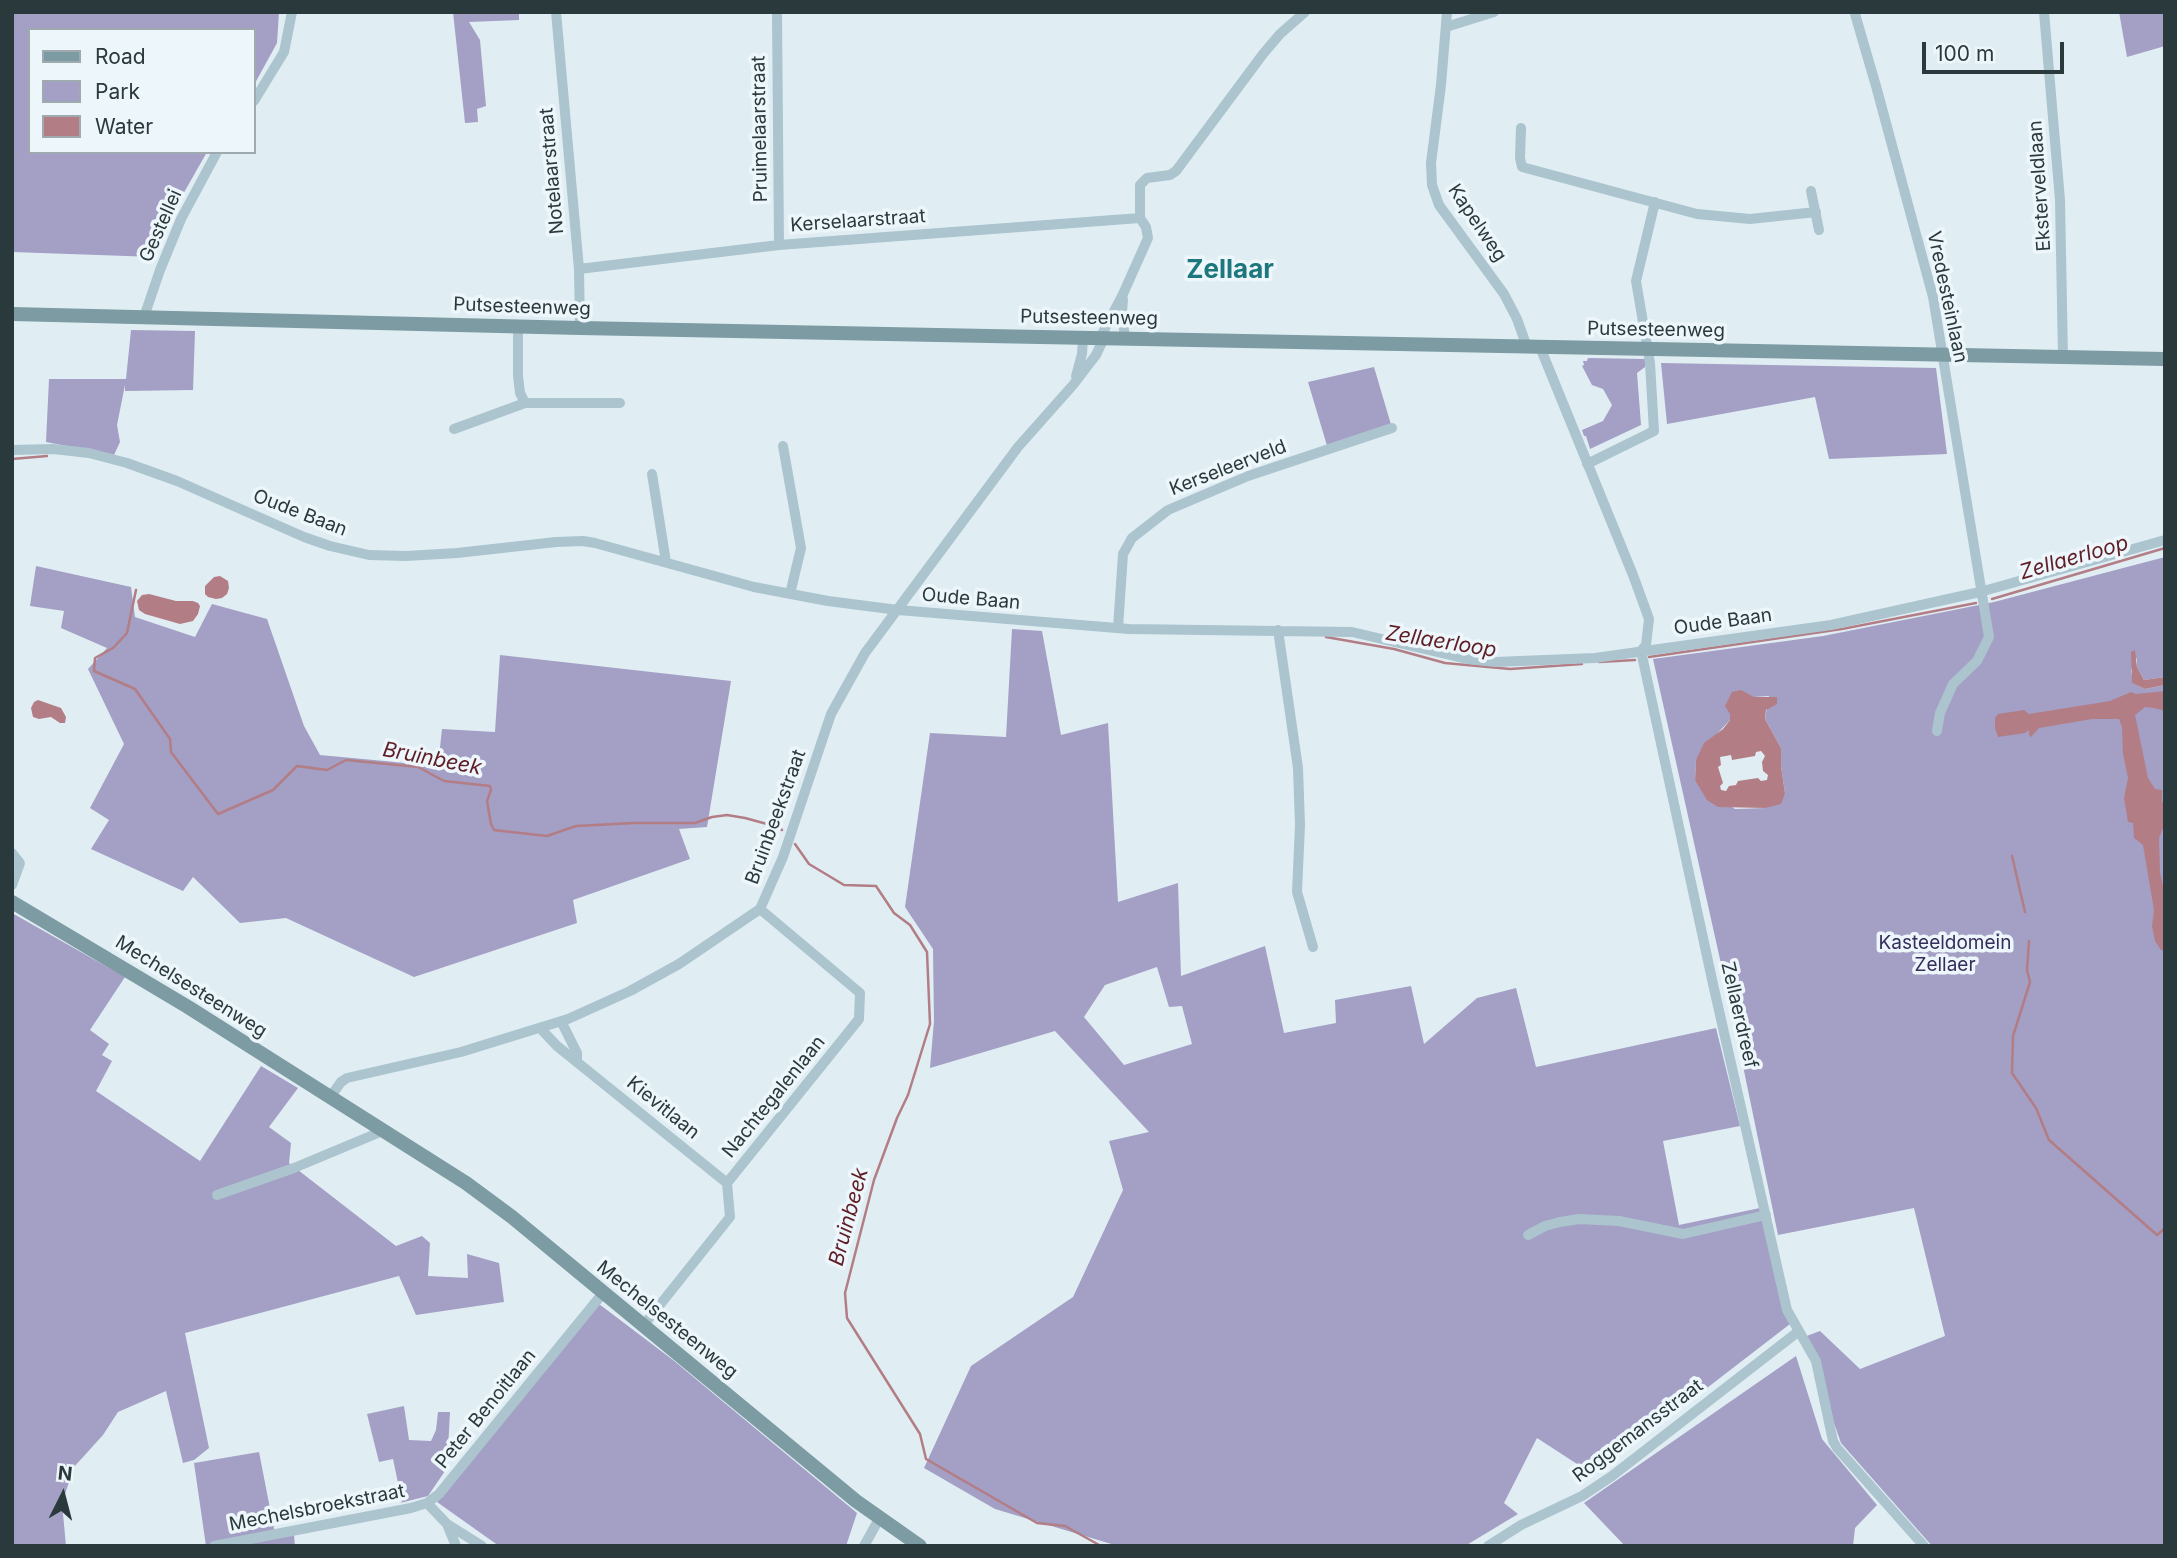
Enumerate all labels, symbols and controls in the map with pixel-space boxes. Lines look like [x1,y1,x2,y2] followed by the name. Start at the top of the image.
[28,28,256,154] legend
[1925,28,2067,72] scale bar
[1935,41,1994,66] text: 100 m
[95,44,146,69] text: Road
[747,55,773,203] street label: Pruimelaarstraat
[95,79,140,104] text: Park
[535,107,569,235] street label: Notelaarstraat
[95,114,153,139] text: Water
[2024,120,2056,252] street label: Eksterveldlaan
[1443,180,1511,266] street label: Kapelweg
[135,186,187,266] street label: Gestellei
[790,205,926,237] street label: Kerselaarstraat
[1922,229,1972,365] street label: Vredesteinlaan
[1186,254,1274,286] district label: Zellaar
[453,293,591,321] street label: Putsesteenweg
[1020,305,1158,331] street label: Putsesteenweg
[1587,317,1725,343] street label: Putsesteenweg
[1166,435,1290,501] street label: Kerseleerveld
[250,485,350,541] street label: Oude Baan
[2017,530,2131,586] water label: Zellaerloop
[921,583,1021,615] street label: Oude Baan
[1672,604,1774,640] street label: Oude Baan
[1384,621,1498,663] water label: Zellaerloop
[380,737,484,781] water label: Bruinbeek
[741,746,811,888] street label: Bruinbeekstraat
[111,931,271,1043] street label: Mechelsesteenweg
[1879,932,2011,976] park label: Kasteeldomein Zellaer
[1716,960,1762,1070] street label: Zellaerdreef
[718,1031,830,1163] street label: Nachtegalenlaan
[622,1072,704,1144] street label: Kievitlaan
[824,1165,874,1269] water label: Bruinbeek
[592,1256,742,1384] street label: Mechelsesteenweg
[431,1345,541,1473] street label: Peter Benoitlaan
[1568,1375,1708,1487] street label: Roggemansstraat
[28,1460,98,1530] north arrow
[57,1461,74,1486] text: N
[227,1480,407,1536] street label: Mechelsbroekstraat

